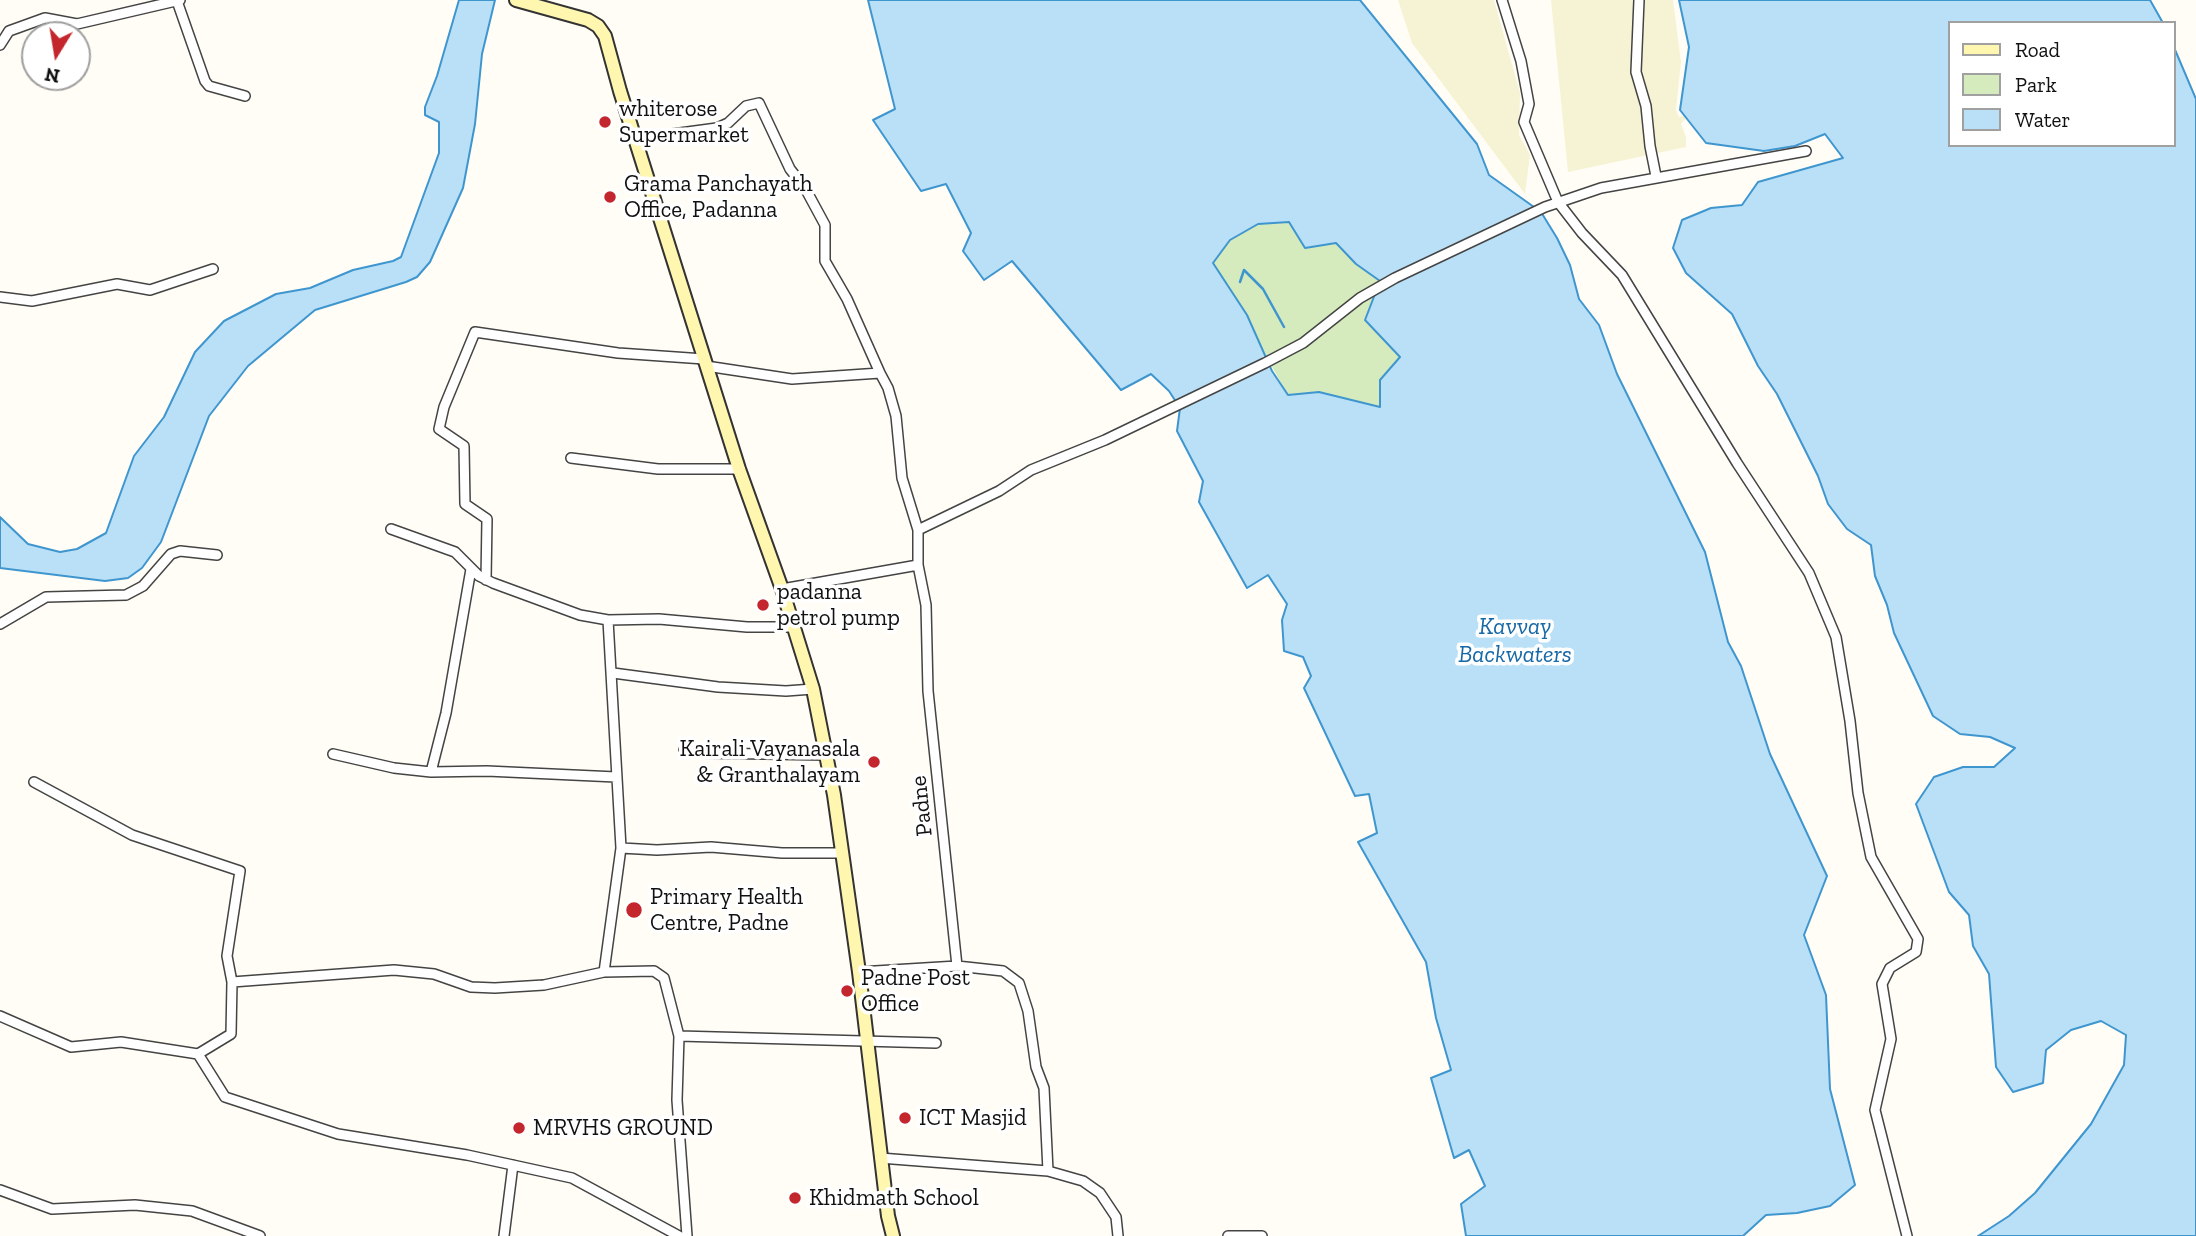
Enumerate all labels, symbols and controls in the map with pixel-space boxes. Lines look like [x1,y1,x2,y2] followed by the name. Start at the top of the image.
[21,21,91,91] north arrow
[1948,21,2175,147] legend
[2015,37,2060,62] text: Road
[43,62,62,88] text: N
[2015,72,2057,97] text: Park
[619,95,749,149] place label: whiterose Supermarket
[2015,107,2070,132] text: Water
[597,114,613,130] marker: whiterose Supermarket
[624,170,813,224] place label: Grama Panchayath Office, Padanna
[602,189,618,205] marker: Grama Panchayath Office, Padanna
[777,578,900,632] place label: padanna petrol pump
[755,597,771,613] marker: padanna petrol pump
[1458,613,1572,669] water label: Kavvay Backwaters
[679,735,860,789] place label: Kairali Vayanasala & Granthalayam
[866,754,882,770] marker: Kairali Vayanasala & Granthalayam
[905,774,939,838] street label: Padne
[650,883,803,937] place label: Primary Health Centre, Padne
[624,900,644,920] marker: Primary Health Centre, Padne
[861,964,970,1018] place label: Padne Post Office
[839,983,855,999] marker: Padne Post Office
[919,1104,1027,1132] place label: ICT Masjid
[897,1110,913,1126] marker: ICT Masjid
[533,1114,713,1142] place label: MRVHS GROUND
[511,1120,527,1136] marker: MRVHS GROUND
[809,1184,979,1212] place label: Khidmath School
[787,1190,803,1206] marker: Khidmath School

